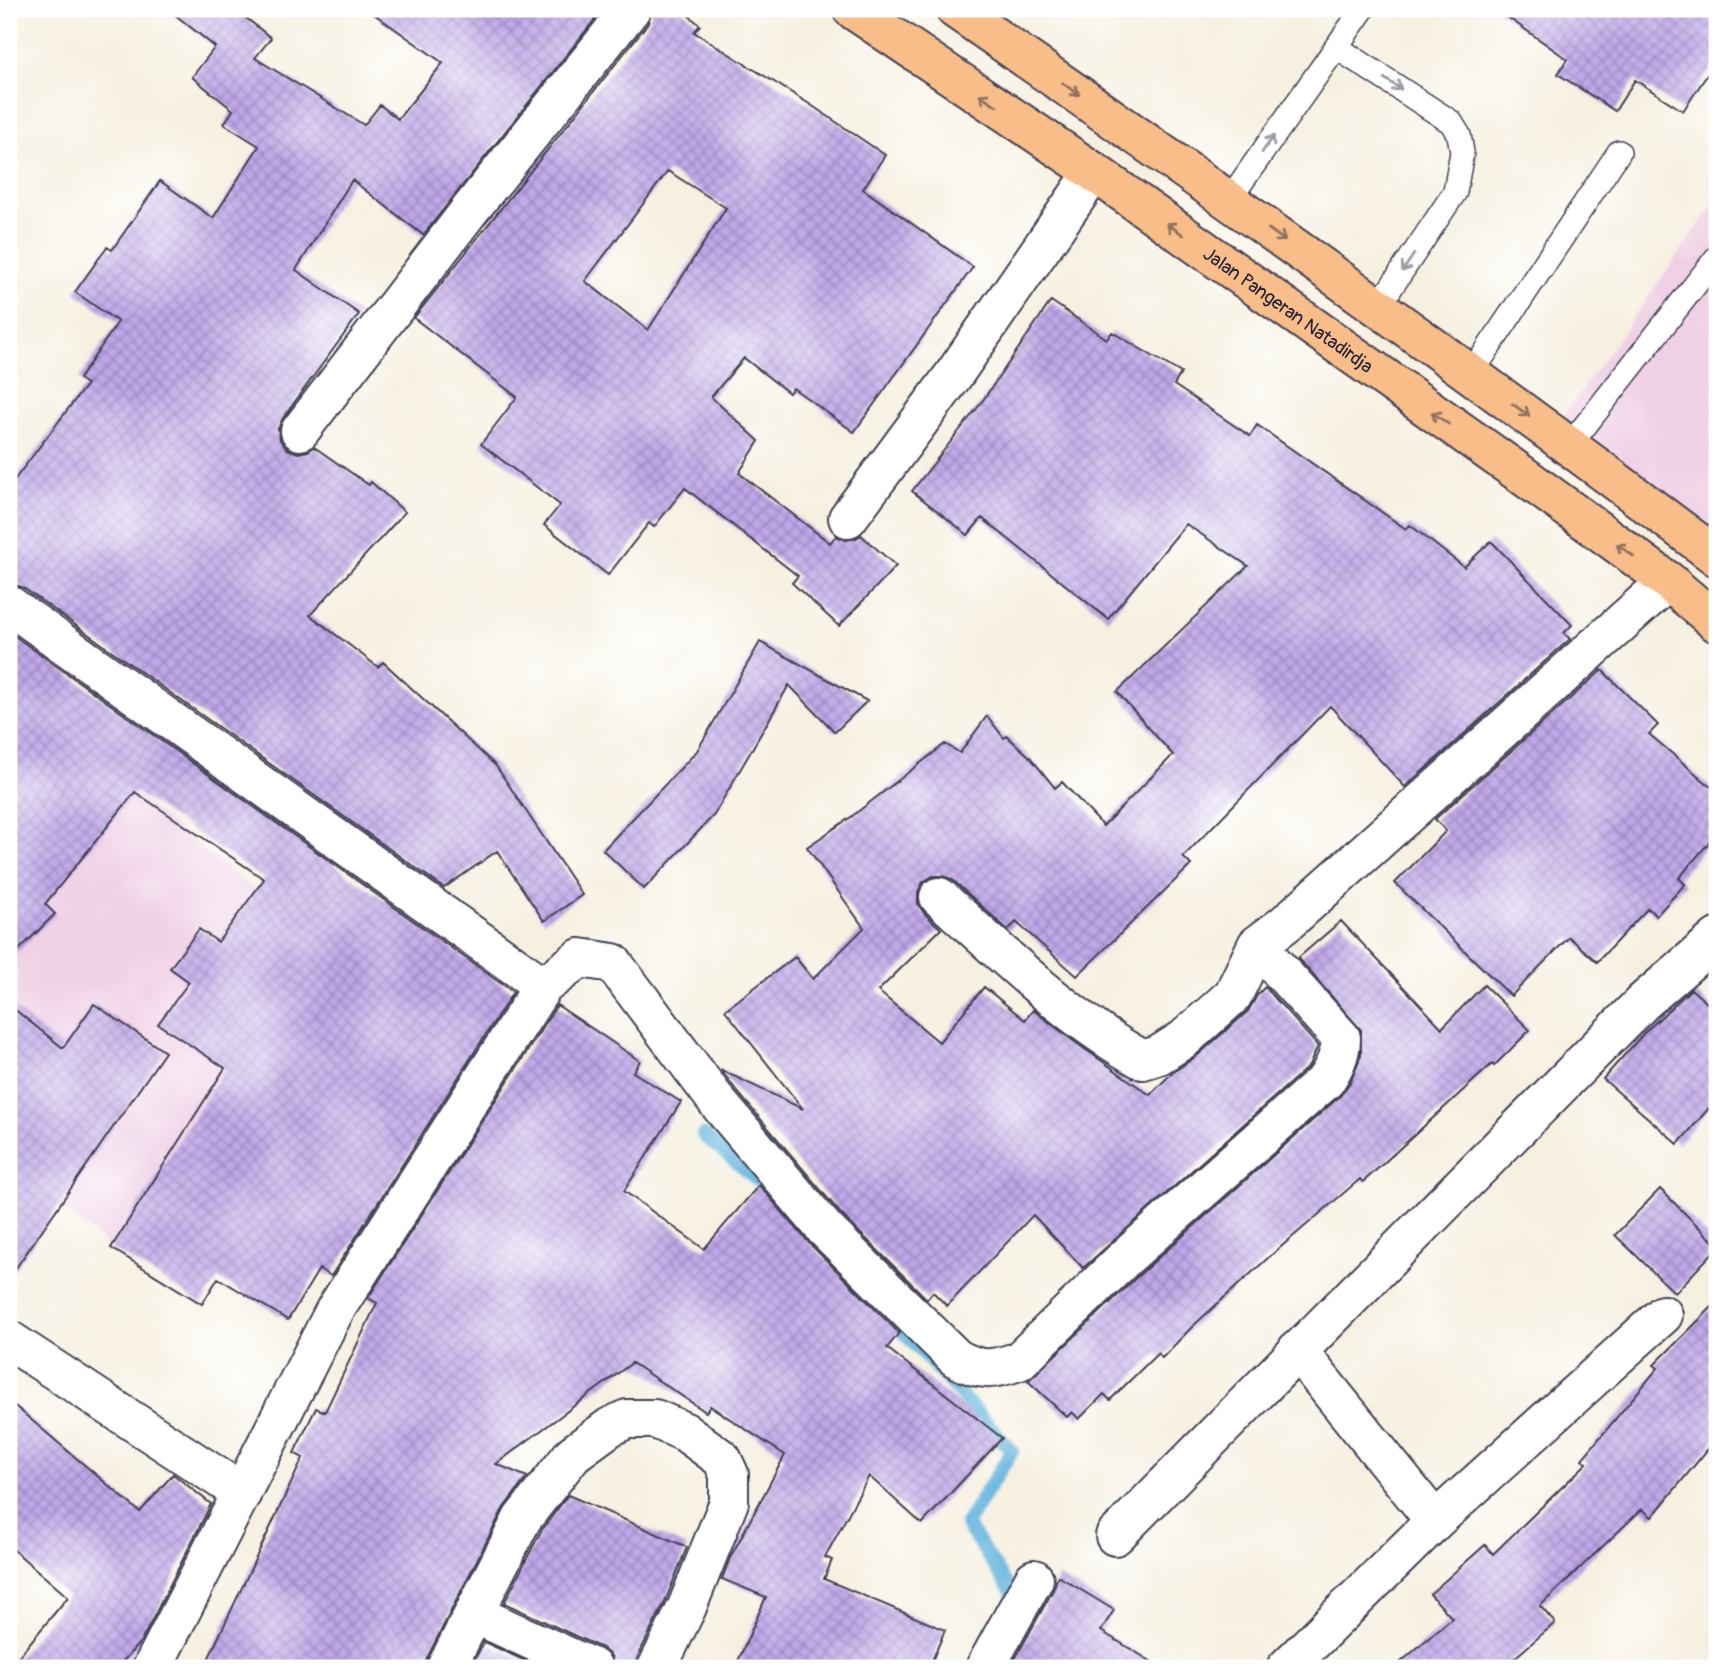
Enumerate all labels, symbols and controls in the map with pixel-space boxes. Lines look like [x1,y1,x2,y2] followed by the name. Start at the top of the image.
[1383,77,1402,92] one-way arrow
[1061,82,1080,97] one-way arrow
[978,93,998,107] one-way arrow
[1261,135,1275,154] one-way arrow
[1166,222,1185,236] one-way arrow
[1267,228,1286,242] one-way arrow
[1198,242,1378,379] street label: Jalan Pangeran Natadirdja
[1401,253,1415,272] one-way arrow
[1512,402,1531,417] one-way arrow
[1431,410,1450,425] one-way arrow
[1616,543,1635,558] one-way arrow

